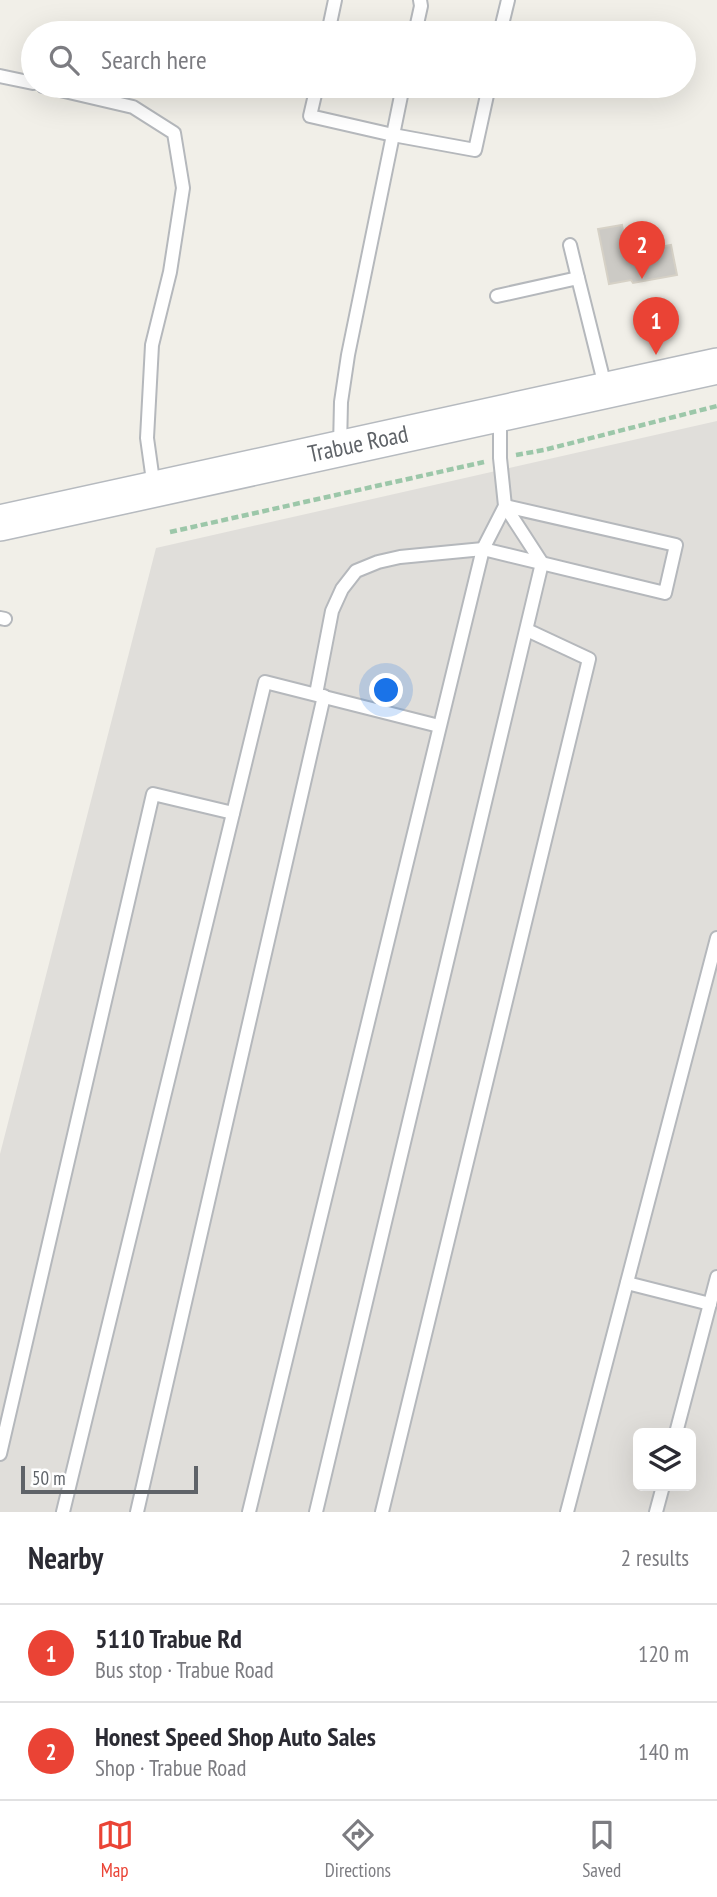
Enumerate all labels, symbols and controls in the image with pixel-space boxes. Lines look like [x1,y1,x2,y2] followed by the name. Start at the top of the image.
[21,21,696,98] search box
[45,41,83,79] icon: search
[101,43,207,76] text: Search here
[619,221,665,279] pin: 2
[633,297,679,355] pin: 1
[305,418,411,469] street label: Trabue Road
[369,673,403,707] your location
[633,1428,696,1491] map controls
[633,1428,696,1491] button: layers
[21,1463,198,1495] scale bar
[32,1466,66,1490] text: 50 m
[28,1538,103,1577] text: Nearby
[621,1543,689,1572] text: 2 results
[95,1622,242,1655] text: 5110 Trabue Rd
[46,1639,57,1668] text: 1
[638,1639,689,1668] text: 120 m
[95,1655,274,1684] text: Bus stop · Trabue Road
[95,1720,376,1753] text: Honest Speed Shop Auto Sales
[46,1737,57,1766] text: 2
[638,1737,689,1766] text: 140 m
[95,1753,246,1782] text: Shop · Trabue Road
[96,1816,134,1882] tab: Map
[325,1816,391,1882] tab: Directions
[582,1816,621,1882] tab: Saved

